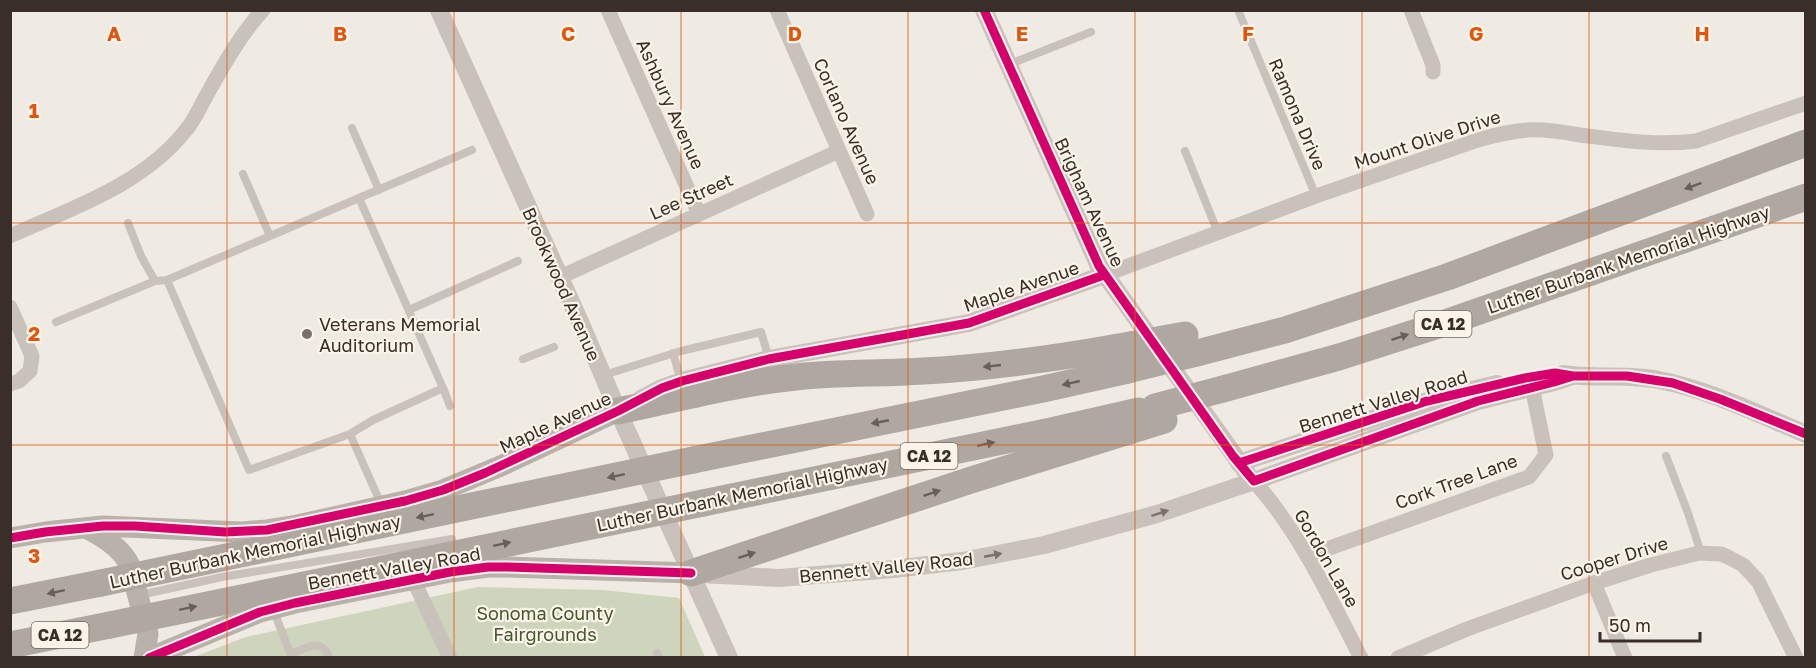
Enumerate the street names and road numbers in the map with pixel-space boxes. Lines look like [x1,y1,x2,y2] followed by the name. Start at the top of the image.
[632,35,710,173] street label: Ashbury Avenue
[809,54,885,188] street label: Corlano Avenue
[1265,55,1331,173] street label: Ramona Drive
[1351,105,1503,173] street label: Mount Olive Drive
[1050,134,1130,270] street label: Brigham Avenue
[646,168,736,224] street label: Lee Street
[1484,200,1772,318] street label: Luther Burbank Memorial Highway
[518,204,606,364] street label: Brookwood Avenue
[960,256,1082,316] street label: Maple Avenue
[1414,311,1472,337] road number: CA 12
[1296,365,1470,437] street label: Bennett Valley Road
[496,387,614,457] street label: Maple Avenue
[900,443,958,469] road number: CA 12
[1392,449,1520,513] street label: Cork Tree Lane
[594,452,890,536] street label: Luther Burbank Memorial Highway
[1290,505,1364,611] street label: Gordon Lane
[107,509,403,593] street label: Luther Burbank Memorial Highway
[1557,531,1671,585] street label: Cooper Drive
[306,542,482,594] street label: Bennett Valley Road
[798,547,974,587] street label: Bennett Valley Road
[32,622,88,648] road number: CA 12

